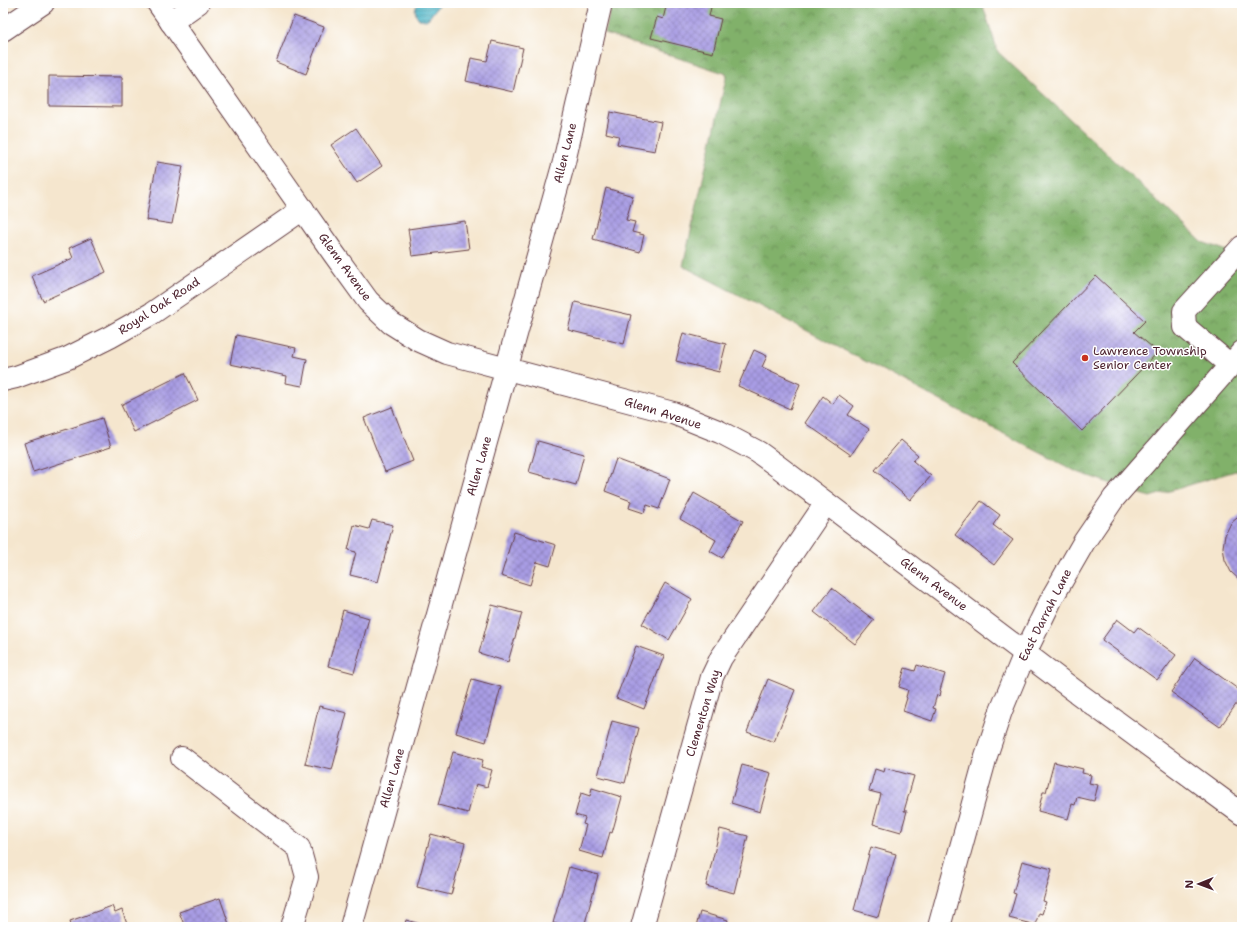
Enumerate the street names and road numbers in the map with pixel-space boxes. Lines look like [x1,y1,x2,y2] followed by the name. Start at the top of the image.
[550,121,580,185] street label: Allen Lane
[315,230,375,304] street label: Glenn Avenue
[115,273,203,338] street label: Royal Oak Road
[622,393,704,433] street label: Glenn Avenue
[463,434,495,498] street label: Allen Lane
[897,553,971,615] street label: Glenn Avenue
[1015,566,1075,664] street label: East Darrah Lane
[682,667,724,759] street label: Clementon Way
[376,746,408,810] street label: Allen Lane

